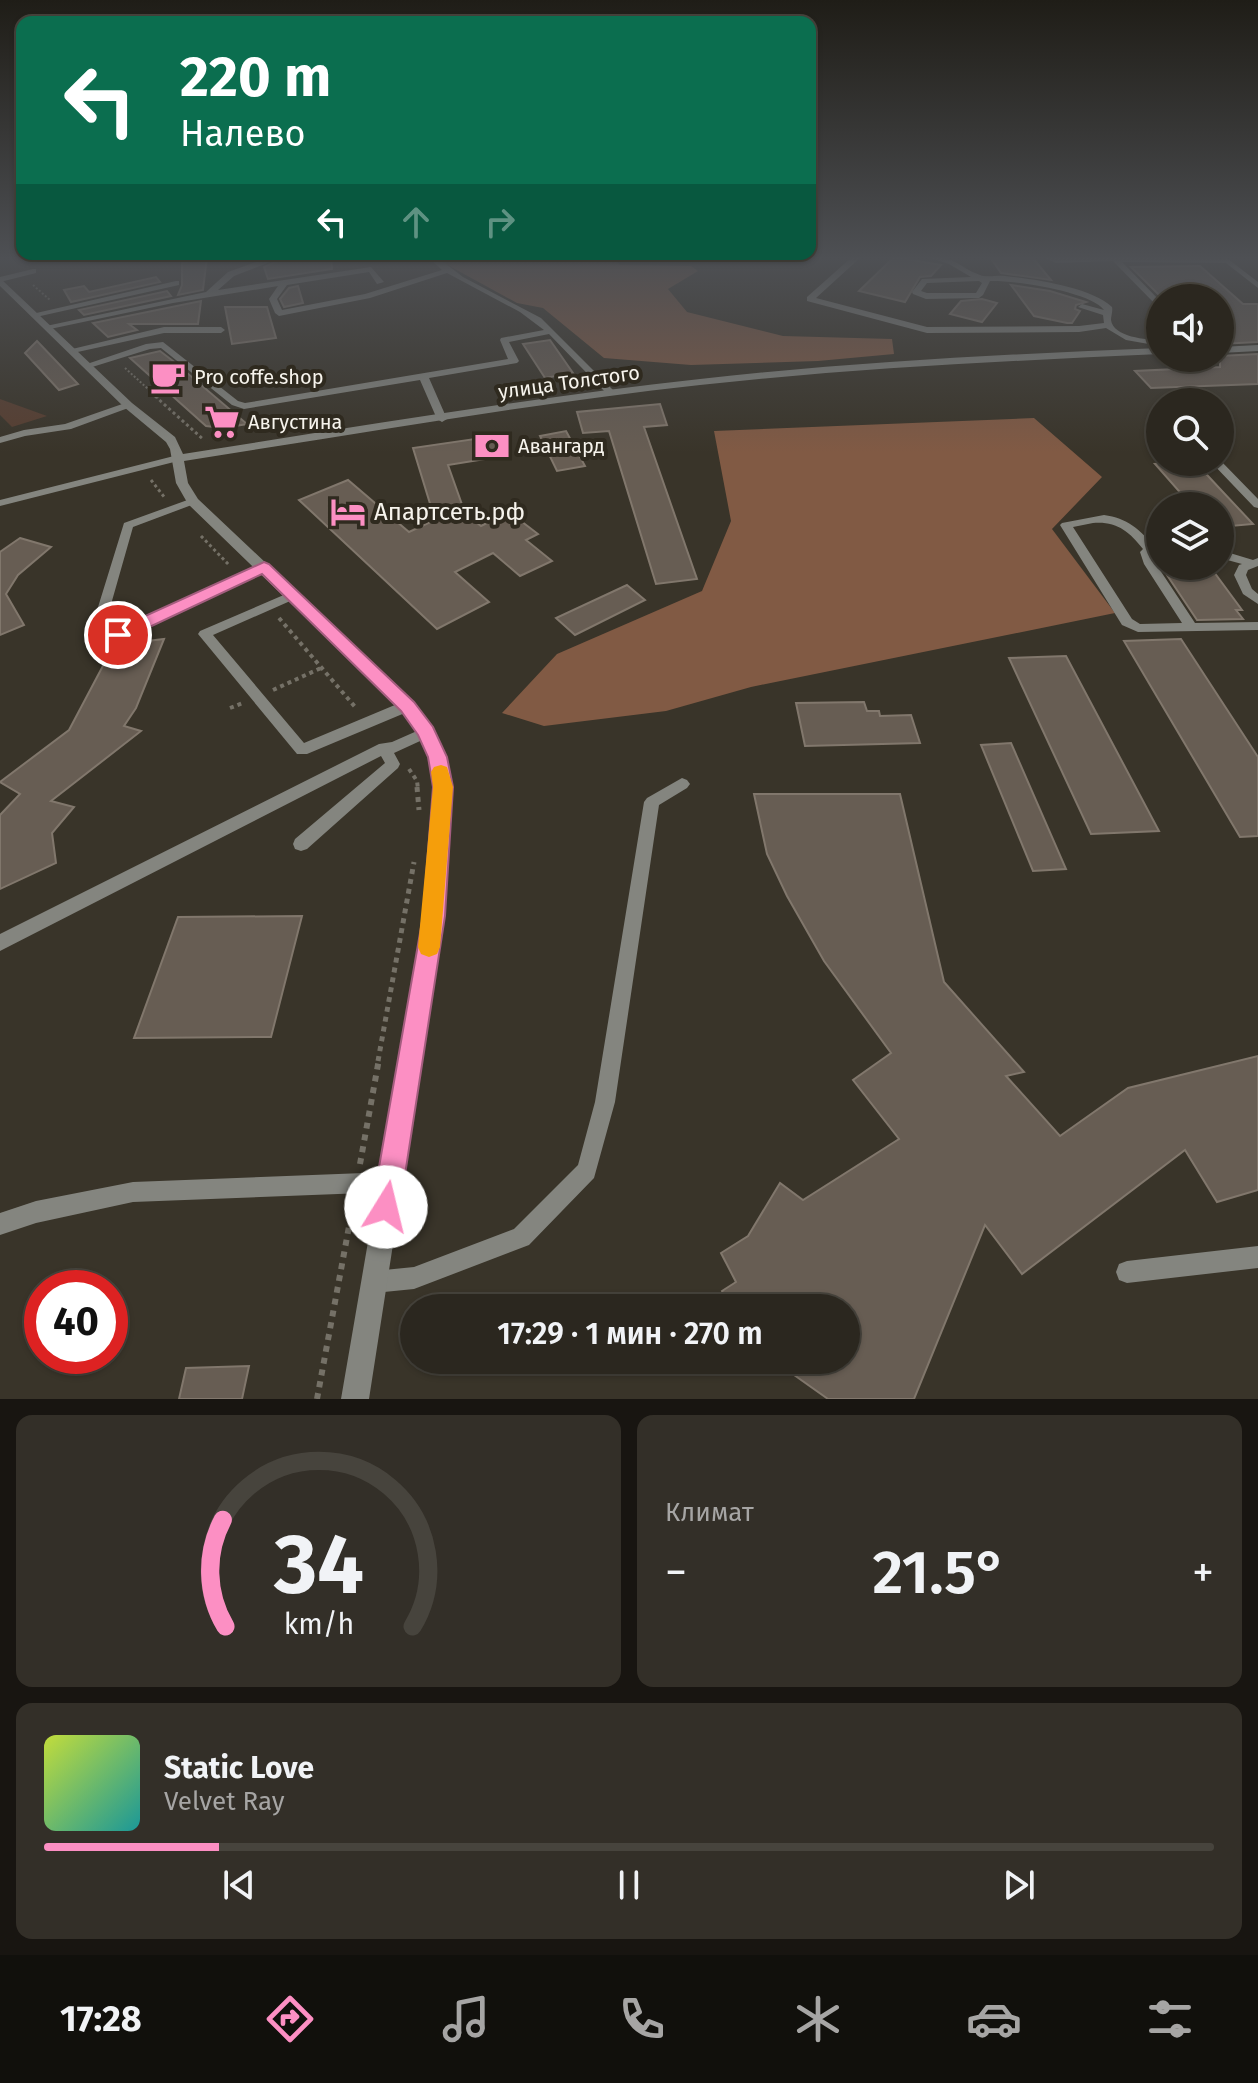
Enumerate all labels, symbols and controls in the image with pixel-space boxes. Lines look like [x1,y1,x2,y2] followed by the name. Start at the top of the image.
[180,44,331,111] text: 220 m
[48,48,152,152] icon: left
[180,112,306,156] text: Налево
[310,200,354,244] icon: left
[394,200,438,244] icon: ahead
[478,200,522,244] icon: right
[1146,284,1234,580] map controls
[1146,284,1234,372] button: sound
[149,358,187,396] cafe icon: Pro coffe.shop
[497,360,641,404] street label: улица Толстого
[194,365,324,389] place label: Pro coffe.shop
[1146,388,1234,476] button: search
[203,403,241,441] supermarket icon: Августина
[248,410,342,434] place label: Августина
[473,427,511,465] bank icon: Авангард
[518,434,605,458] place label: Авангард
[1146,492,1234,580] button: layers
[329,493,367,531] hotel icon: Апартсеть.рф
[374,498,525,526] place label: Апартсеть.рф
[84,601,152,669] pin
[96,613,140,657] icon: arrive
[344,1165,428,1249] position arrow
[24,1270,128,1374] speed limit sign: 40
[497,1316,763,1352] text: 17:29 · 1 мин · 270 m
[665,1497,754,1528] text: Климат
[272,1515,364,1615] text: 34
[873,1537,1007,1609] text: 21.5°
[665,1546,687,1599] text: −
[1192,1546,1214,1599] text: +
[283,1607,354,1642] text: km/h
[164,1750,314,1786] text: Static Love
[164,1786,284,1817] text: Velvet Ray
[217,1863,261,1907] icon: previous
[607,1863,651,1907] icon: pause
[997,1863,1041,1907] icon: next
[262,1991,318,2047] icon: directions
[438,1991,494,2047] icon: music
[614,1991,670,2047] icon: phone
[790,1991,846,2047] icon: climate
[966,1991,1022,2047] icon: car
[1142,1991,1198,2047] icon: filters
[60,1997,142,2041] text: 17:28

